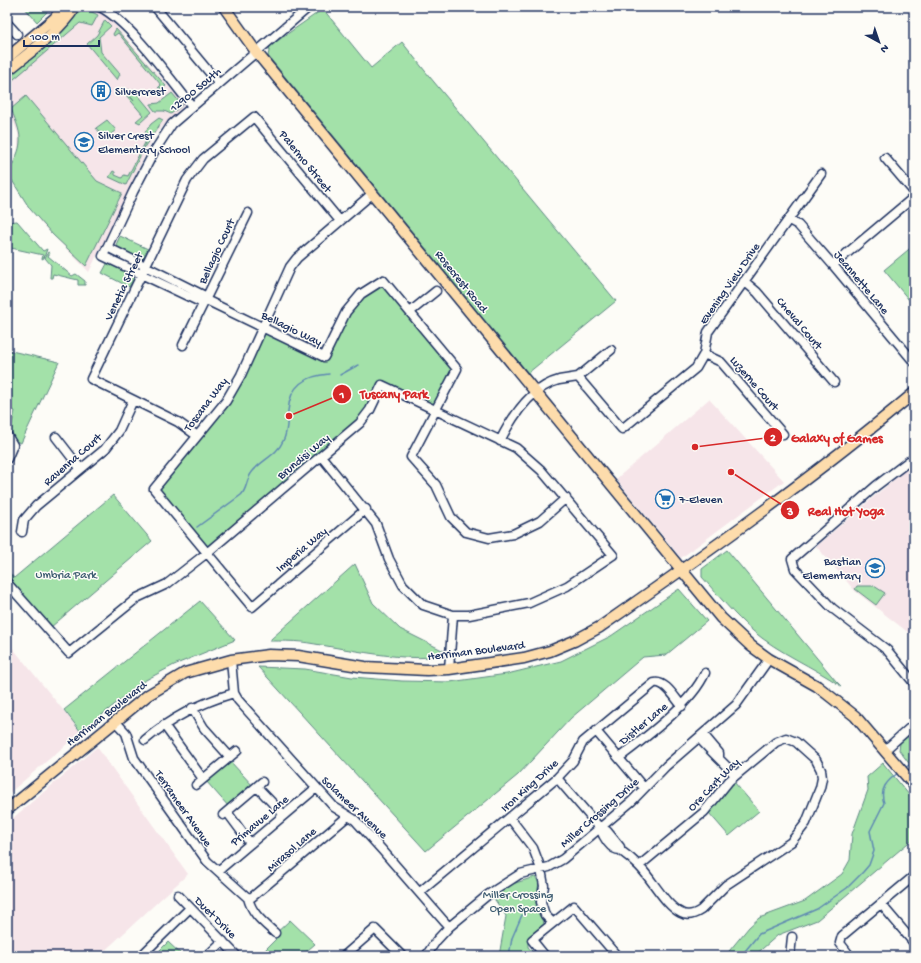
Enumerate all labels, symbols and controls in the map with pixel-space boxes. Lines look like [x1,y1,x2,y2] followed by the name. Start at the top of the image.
[24,22,99,48] scale bar
[859,22,899,62] north arrow
[29,31,60,45] text: 100 m
[878,41,891,55] text: N
[167,65,225,116] street label: 12900 South
[90,80,112,102] building icon: Silvercrest
[115,86,166,100] place label: Silvercrest
[274,128,334,197] street label: Palermo Street
[98,130,191,158] place label: Silver Crest Elementary School
[73,131,95,153] school or university icon: Silver Crest Elementary School
[196,216,239,288] street label: Bellagio Court
[697,240,764,328] street label: Evening View Drive
[431,248,490,317] street label: Rosecrest Road
[830,249,892,319] street label: Jeannette Lane
[102,250,148,324] street label: Venetia Street
[773,295,825,354] street label: Cheval Court
[258,309,324,350] street label: Bellagio Way
[726,354,782,415] street label: Luzerne Court
[181,375,231,436] street label: Toscana Way
[332,381,436,406] callout: Tuscany Park
[359,388,430,403] text: Tuscany Park
[339,389,345,403] text: 1
[763,424,891,449] callout: Galaxy of Games
[41,431,106,490] street label: Ravenna Court
[791,431,884,447] text: Galaxy of Games
[275,432,333,484] street label: Brundisi Way
[770,432,776,446] text: 2
[654,488,676,510] supermarket icon: 7-Eleven
[678,494,723,508] place label: 7-Eleven
[780,498,893,523] callout: Real Hot Yoga
[807,505,885,520] text: Real Hot Yoga
[786,506,793,520] text: 3
[274,525,331,576] street label: Imperia Way
[803,556,861,584] place label: Bastian Elementary
[864,557,886,579] school or university icon: Bastian Elementary
[35,569,98,583] park label: Umbria Park
[427,639,527,665] street label: Herriman Boulevard
[64,678,151,750] street label: Herriman Boulevard
[617,700,672,749] street label: Distler Lane
[499,756,563,816] street label: Iron King Drive
[686,756,743,815] street label: Ore Cart Way
[150,767,214,851] street label: Terrameer Avenue
[318,774,390,843] street label: Solameer Avenue
[558,775,643,851] street label: Miller Crossing Drive
[228,793,293,851] street label: Primavue Lane
[265,825,321,876] street label: Mirasol Lane
[483,889,553,917] park label: Miller Crossing Open Space
[190,894,239,943] street label: Duet Drive

